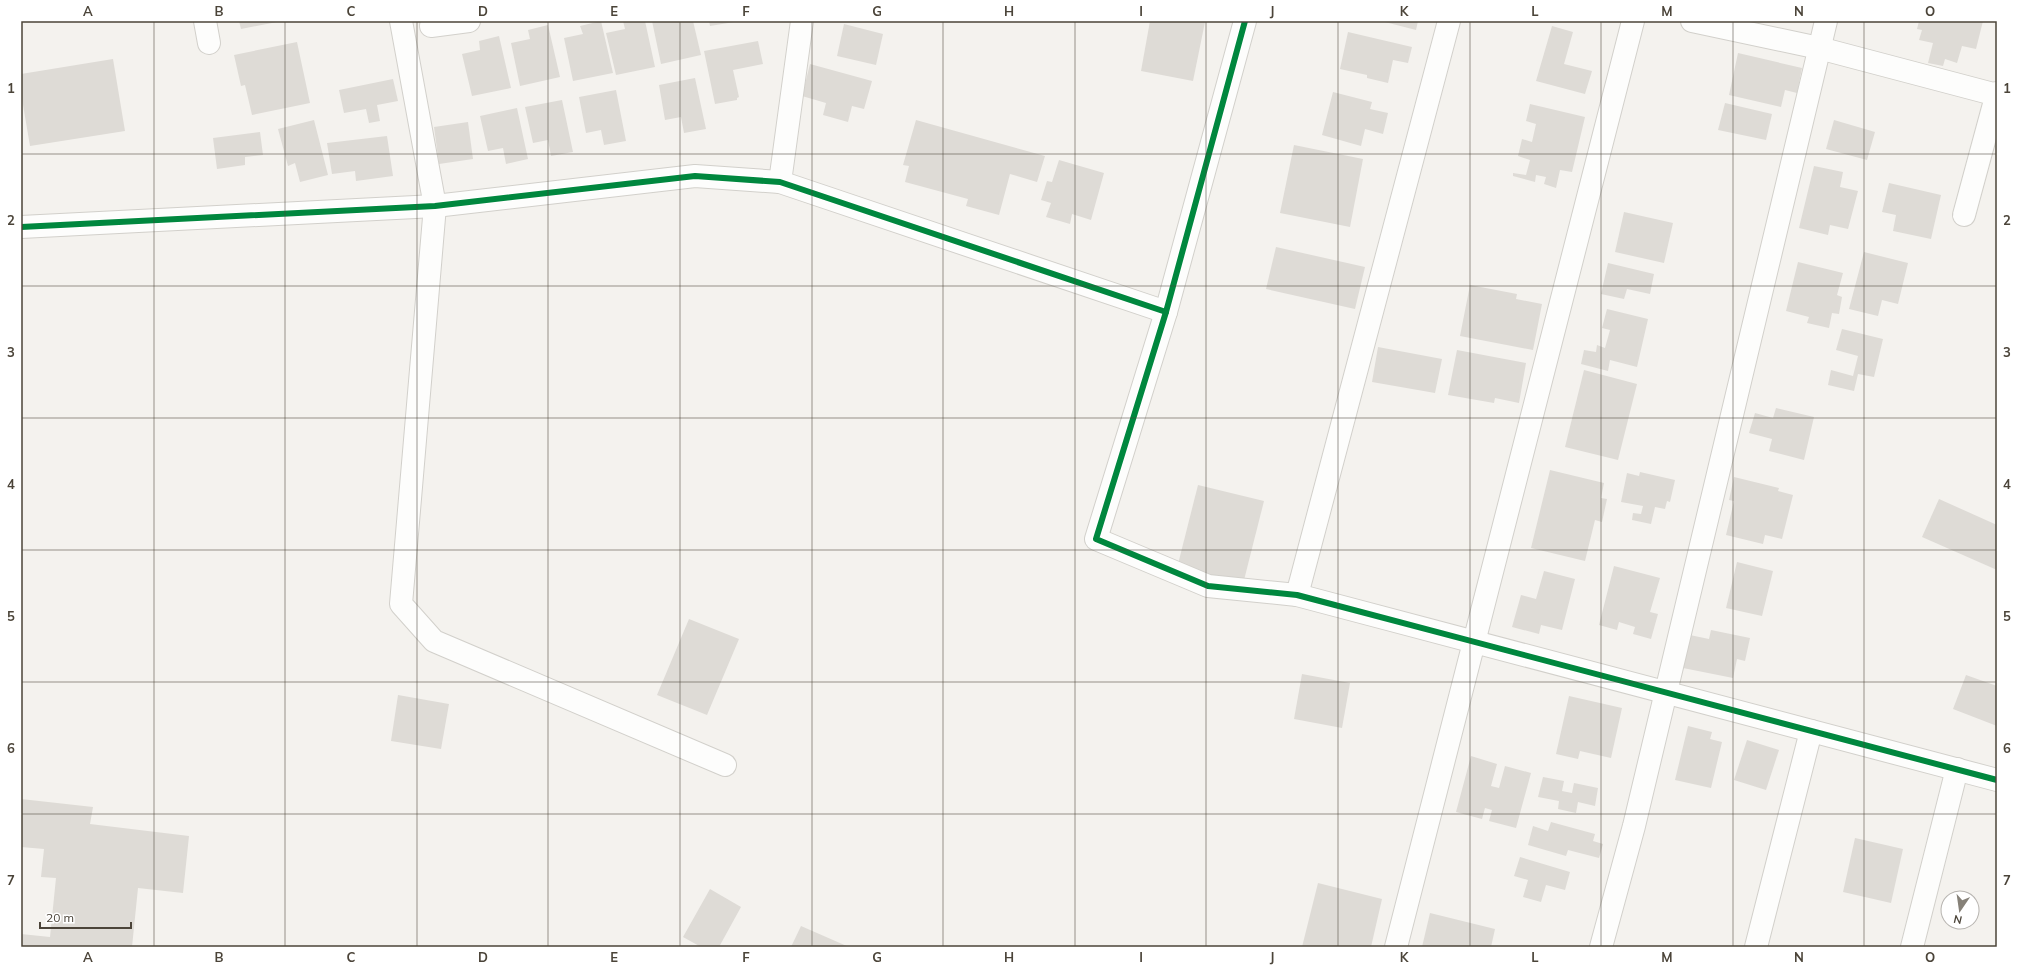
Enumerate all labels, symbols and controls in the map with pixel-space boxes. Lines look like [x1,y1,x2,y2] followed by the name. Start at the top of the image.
[83,3,93,19] text: A
[215,3,224,19] text: B
[347,3,356,19] text: C
[478,3,488,19] text: D
[610,3,618,19] text: E
[742,3,750,19] text: F
[872,3,882,19] text: G
[1004,3,1014,19] text: H
[1139,3,1143,19] text: I
[1270,3,1274,19] text: J
[1400,3,1410,19] text: K
[1531,3,1539,19] text: L
[1661,3,1673,19] text: M
[1794,3,1804,19] text: N
[1925,3,1935,19] text: O
[7,80,15,96] text: 1
[2003,80,2011,96] text: 1
[7,212,15,228] text: 2
[2003,212,2011,228] text: 2
[7,344,15,360] text: 3
[2003,344,2011,360] text: 3
[7,476,15,492] text: 4
[2003,476,2011,492] text: 4
[7,608,15,624] text: 5
[2003,608,2011,624] text: 5
[7,740,15,756] text: 6
[2003,740,2011,756] text: 6
[7,872,15,888] text: 7
[2003,872,2011,888] text: 7
[1940,890,1980,930] north arrow
[40,904,131,930] scale bar
[46,910,74,925] text: 20 m
[1952,912,1963,927] text: N
[83,949,93,965] text: A
[215,949,224,965] text: B
[347,949,356,965] text: C
[478,949,488,965] text: D
[610,949,618,965] text: E
[742,949,750,965] text: F
[872,949,882,965] text: G
[1004,949,1014,965] text: H
[1139,949,1143,965] text: I
[1270,949,1274,965] text: J
[1400,949,1410,965] text: K
[1531,949,1539,965] text: L
[1661,949,1673,965] text: M
[1794,949,1804,965] text: N
[1925,949,1935,965] text: O

